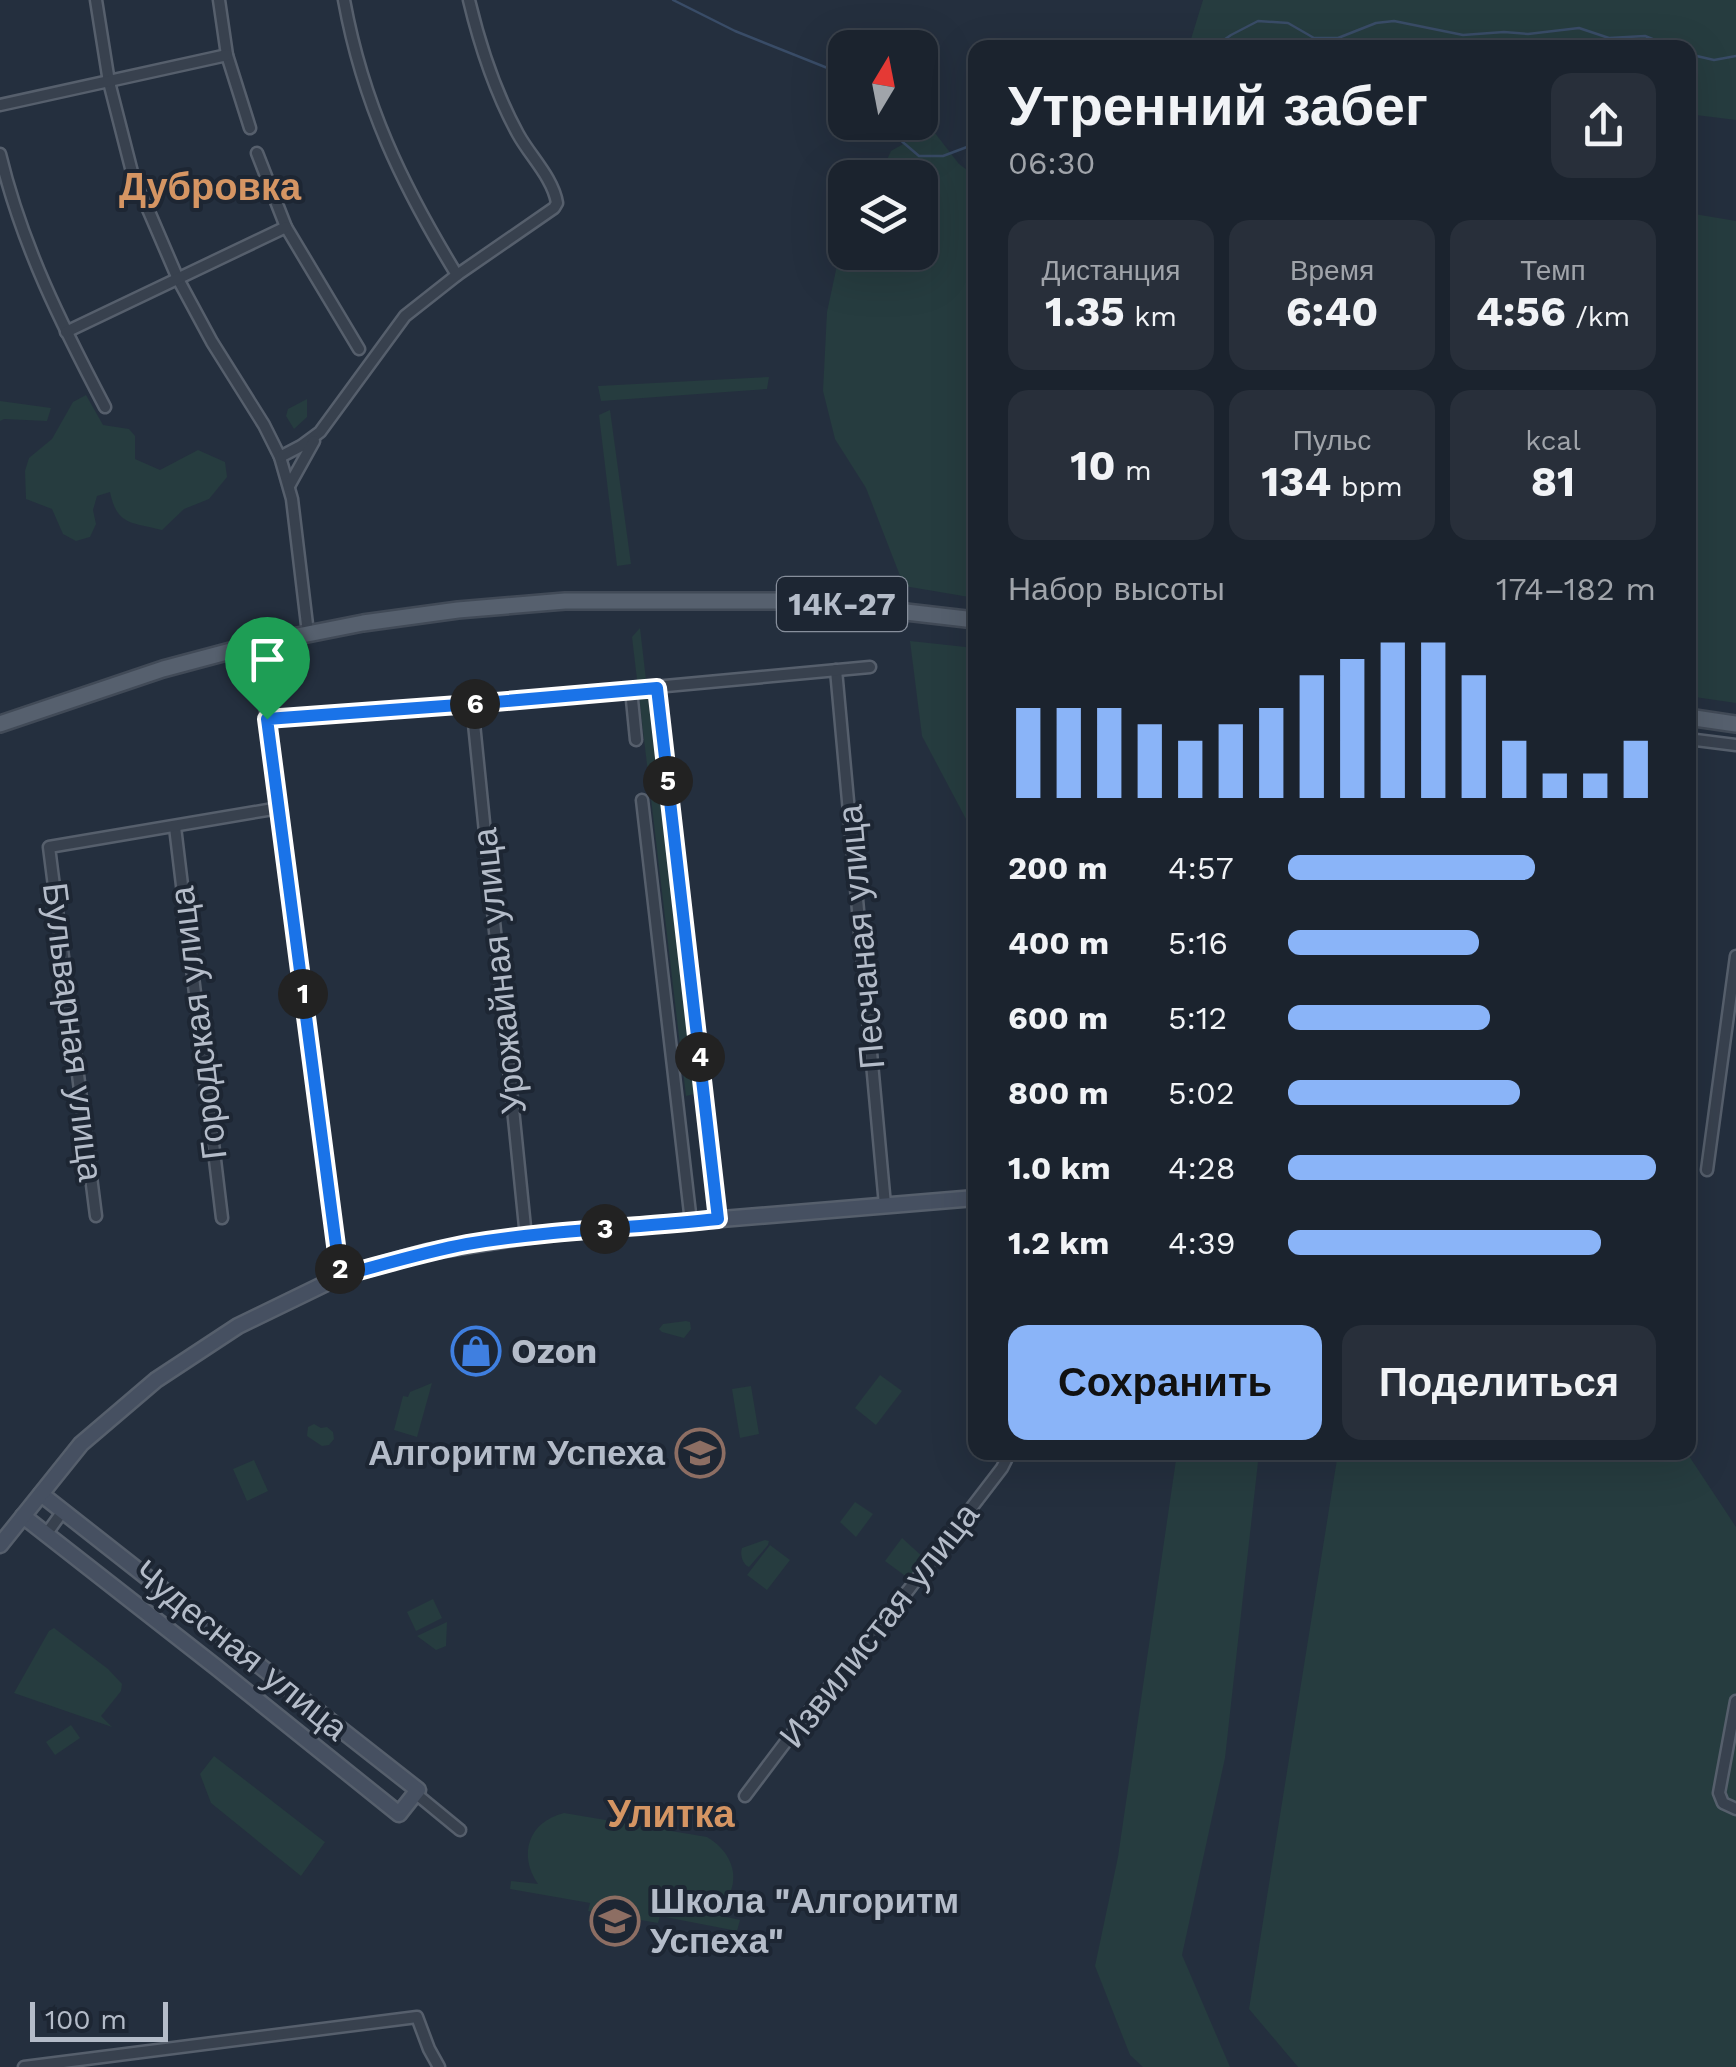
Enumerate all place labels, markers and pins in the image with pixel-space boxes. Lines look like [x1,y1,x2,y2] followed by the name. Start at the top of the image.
[225,617,310,720] pin
[450,679,500,729] pin: 6
[643,756,693,806] pin: 5
[278,969,328,1019] pin: 1
[675,1032,725,1082] pin: 4
[580,1204,630,1254] pin: 3
[315,1244,365,1294] pin: 2
[450,1325,502,1377] shop icon: Ozon
[511,1330,597,1372] place label: Ozon
[674,1427,726,1479] school or university icon: Алгоритм Успеха
[368,1432,666,1474] place label: Алгоритм Успеха
[650,1880,959,1962] place label: Школа "Алгоритм Успеха"
[589,1895,641,1947] school or university icon: Школа "Алгоритм Успеха"

